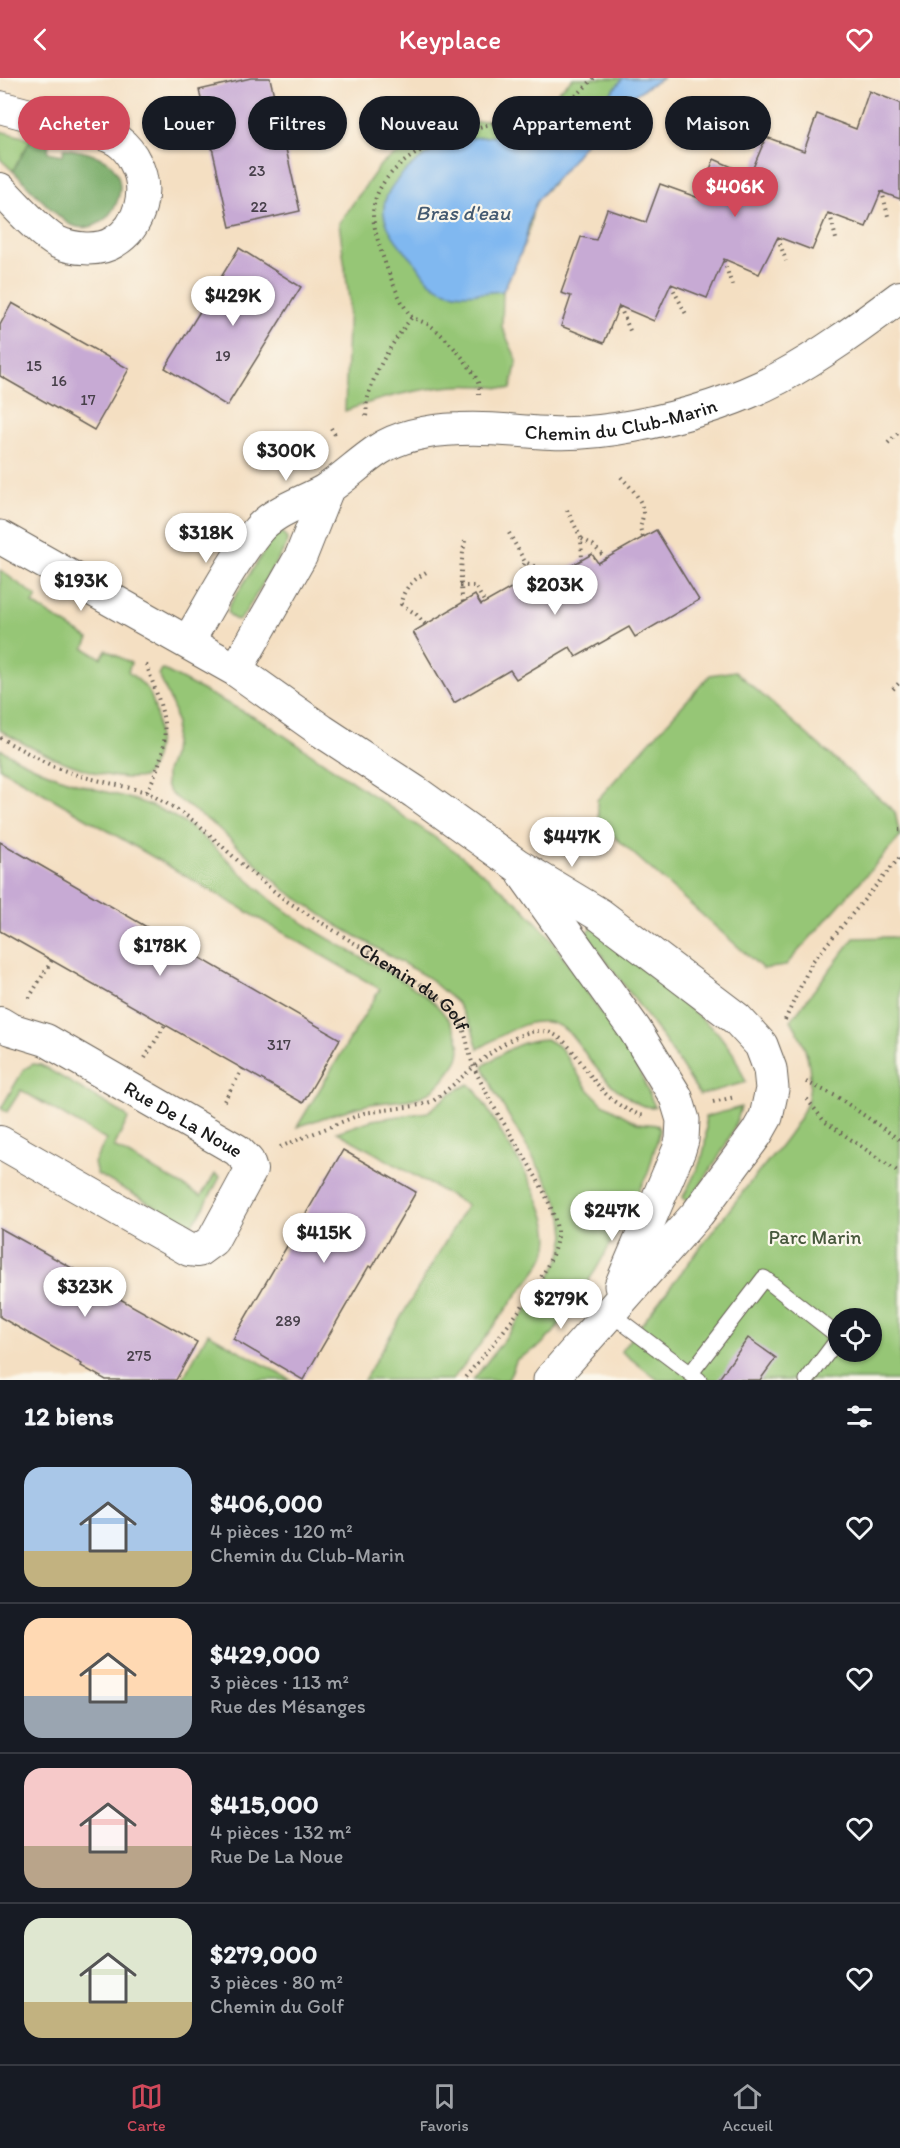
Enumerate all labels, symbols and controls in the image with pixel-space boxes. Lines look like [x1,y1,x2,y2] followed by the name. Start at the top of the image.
[24,23,57,56] icon: back
[399,23,501,56] text: Keyplace
[843,23,876,56] icon: heart
[18,96,130,150] chip: Acheter
[142,96,236,150] chip: Louer
[248,96,347,150] chip: Filtres
[359,96,480,150] chip: Nouveau
[492,96,653,150] chip: Appartement
[665,96,771,150] chip: Maison
[248,161,266,180] house number: 23
[693,167,777,218] pin: $406K
[706,174,764,198] text: $406K
[251,197,268,216] house number: 22
[416,200,511,225] water label: Bras d'eau
[191,276,275,327] pin: $429K
[205,283,261,307] text: $429K
[215,346,231,365] house number: 19
[26,356,42,375] house number: 15
[51,371,67,390] house number: 16
[80,390,96,409] house number: 17
[524,393,720,445] street label: Chemin du Club-Marin
[244,431,328,482] pin: $300K
[257,438,315,462] text: $300K
[164,513,248,564] pin: $318K
[179,520,233,544] text: $318K
[39,561,123,612] pin: $193K
[513,565,597,616] pin: $203K
[54,568,108,592] text: $193K
[527,572,583,596] text: $203K
[530,817,614,868] pin: $447K
[544,824,600,848] text: $447K
[118,926,202,977] pin: $178K
[133,933,187,957] text: $178K
[355,937,475,1035] street label: Chemin du Golf
[267,1035,291,1054] house number: 317
[120,1076,249,1162] street label: Rue De La Noue
[570,1191,654,1242] pin: $247K
[584,1198,640,1222] text: $247K
[282,1213,366,1264] pin: $415K
[297,1220,351,1244] text: $415K
[768,1225,862,1249] park label: Parc Marin
[43,1267,127,1318] pin: $323K
[57,1274,113,1298] text: $323K
[519,1279,603,1330] pin: $279K
[534,1286,588,1310] text: $279K
[828,1308,882,1362] map controls
[828,1308,882,1362] button: locate
[275,1311,301,1330] house number: 289
[127,1346,151,1365] house number: 275
[24,1400,114,1432] text: 12 biens
[843,1400,876,1433] icon: filters
[210,1487,323,1519] text: $406,000
[72,1491,144,1563] icon: home
[843,1511,876,1544] icon: heart
[210,1519,353,1543] text: 4 pièces · 120 m²
[210,1543,405,1567] text: Chemin du Club-Marin
[210,1638,320,1670] text: $429,000
[72,1642,144,1714] icon: home
[843,1662,876,1695] icon: heart
[210,1670,349,1694] text: 3 pièces · 113 m²
[210,1694,366,1718] text: Rue des Mésanges
[210,1788,319,1820] text: $415,000
[72,1792,144,1864] icon: home
[843,1812,876,1845] icon: heart
[210,1820,351,1844] text: 4 pièces · 132 m²
[210,1844,343,1868] text: Rue De La Noue
[210,1938,318,1970] text: $279,000
[72,1942,144,2014] icon: home
[843,1962,876,1995] icon: heart
[210,1970,343,1994] text: 3 pièces · 80 m²
[210,1994,344,2018] text: Chemin du Golf
[127,2080,166,2135] tab: Carte
[420,2080,469,2135] tab: Favoris
[723,2080,773,2135] tab: Accueil

